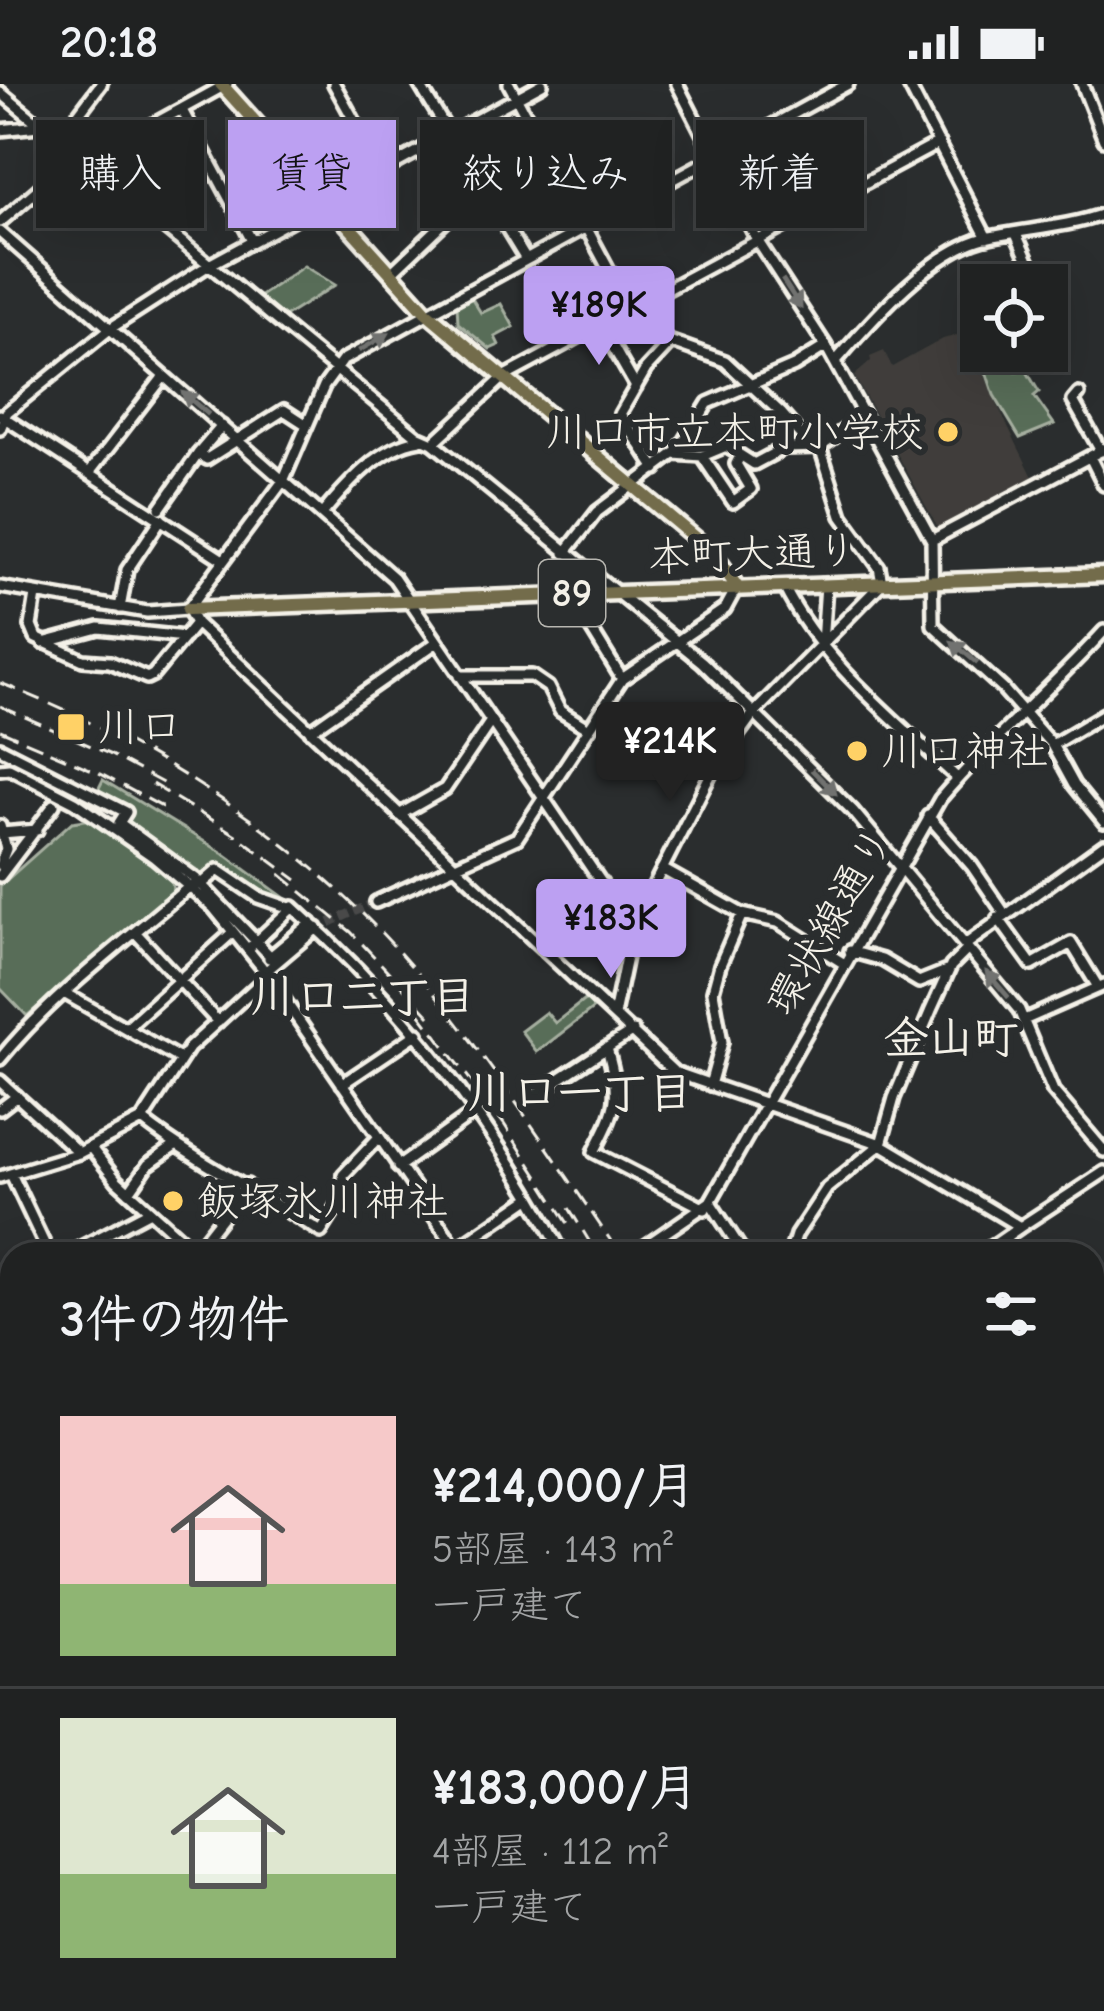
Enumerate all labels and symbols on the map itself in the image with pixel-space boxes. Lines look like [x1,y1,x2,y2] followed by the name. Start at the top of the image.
[515,266,683,368] pin: ¥189K
[780,277,802,310] one-way arrow
[357,333,391,354] one-way arrow
[180,391,210,417] one-way arrow
[546,408,924,457] place label: 川口市立本町小学校
[935,419,961,445] marker: 川口市立本町小学校
[647,526,859,582] street label: 本町大通り
[539,560,605,626] road number: 89
[949,640,979,666] one-way arrow
[586,702,754,804] pin: ¥214K
[98,703,182,752] place label: 川口
[55,711,87,743] marker: 川口
[881,727,1049,776] place label: 川口神社
[844,738,870,764] marker: 川口神社
[810,768,838,796] one-way arrow
[756,818,904,1024] street label: 環状線通り
[527,879,695,981] pin: ¥183K
[985,969,1011,999] one-way arrow
[250,971,476,1023] district label: 川口二丁目
[883,1012,1019,1064] district label: 金山町
[467,1067,693,1119] district label: 川口一丁目
[197,1177,449,1226] place label: 飯塚氷川神社
[160,1188,186,1214] marker: 飯塚氷川神社

